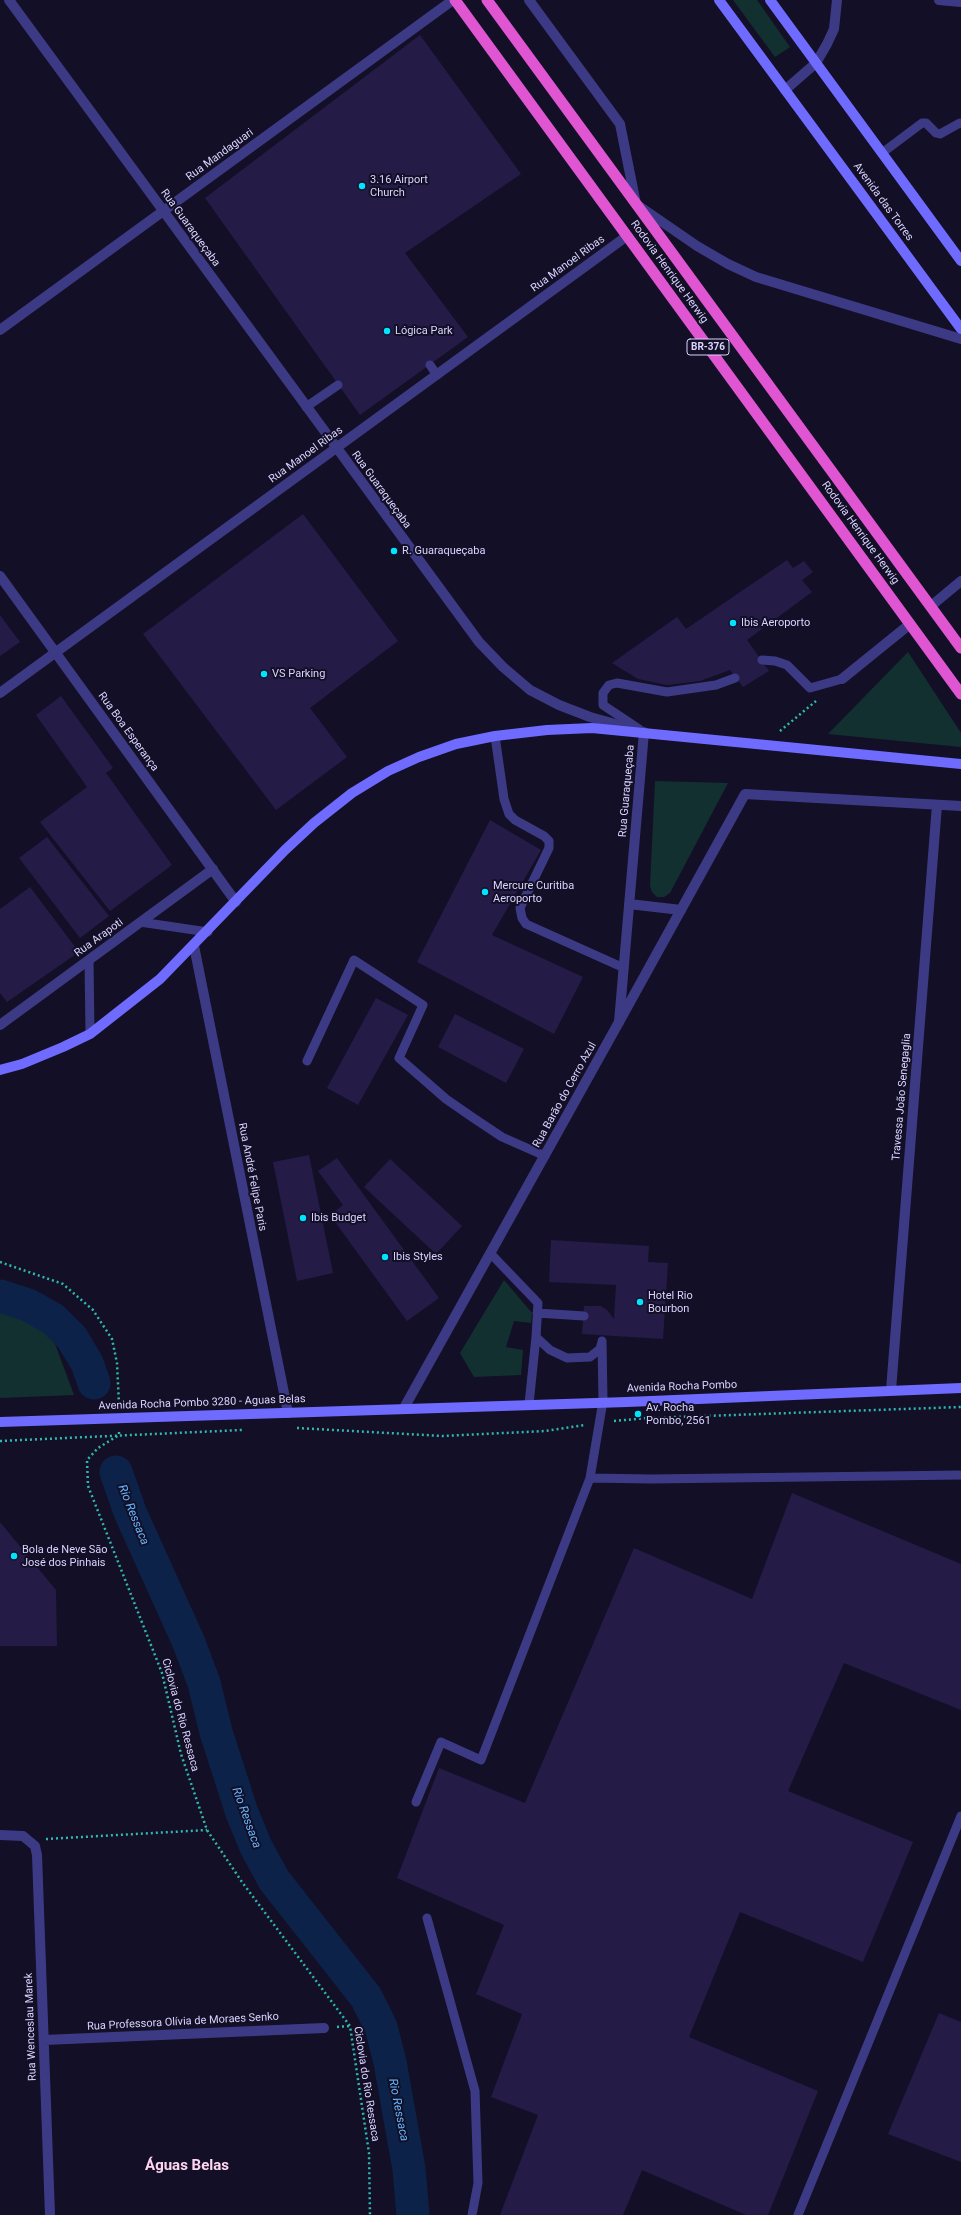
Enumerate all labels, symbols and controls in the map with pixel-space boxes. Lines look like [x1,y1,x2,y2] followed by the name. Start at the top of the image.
[184,126,256,184] street label: Rua Mandaguari
[850,160,916,244] street label: Avenida das Torres
[370,173,428,199] place label: 3.16 Airport Church
[357,181,367,191] marker: 3.16 Airport Church
[157,187,223,269] street label: Rua Guaraqueçaba
[627,218,711,326] street label: Rodovia Henrique Herwig
[529,233,607,295] street label: Rua Manoel Ribas
[395,324,453,338] place label: Lógica Park
[382,326,392,336] marker: Lógica Park
[687,339,729,355] road number: BR-376
[267,424,345,486] street label: Rua Manoel Ribas
[348,449,414,531] street label: Rua Guaraqueçaba
[818,479,902,587] street label: Rodovia Henrique Herwig
[402,544,485,558] place label: R. Guaraqueçaba
[389,546,399,556] marker: R. Guaraqueçaba
[741,616,810,630] place label: Ibis Aeroporto
[728,618,738,628] marker: Ibis Aeroporto
[272,667,325,681] place label: VS Parking
[259,669,269,679] marker: VS Parking
[95,690,161,774] street label: Rua Boa Esperança
[616,744,638,838] street label: Rua Guaraqueçaba
[493,879,574,905] place label: Mercure Curitiba Aeroporto
[480,887,490,897] marker: Mercure Curitiba Aeroporto
[72,916,126,960] street label: Rua Arapoti
[890,1033,914,1161] street label: Travessa João Senegaglia
[530,1040,600,1150] street label: Rua Barão do Cerro Azul
[235,1122,269,1232] street label: Rua André Felipe Paris
[311,1211,366,1225] place label: Ibis Budget
[298,1213,308,1223] marker: Ibis Budget
[393,1250,443,1264] place label: Ibis Styles
[380,1252,390,1262] marker: Ibis Styles
[648,1289,693,1315] place label: Hotel Rio Bourbon
[635,1297,645,1307] marker: Hotel Rio Bourbon
[627,1378,737,1396] street label: Avenida Rocha Pombo
[98,1393,306,1413] street label: Avenida Rocha Pombo 3280 - Aguas Belas
[646,1401,711,1427] place label: Av. Rocha Pombo, 2561
[633,1409,643,1419] marker: Av. Rocha Pombo, 2561
[114,1483,152,1547] water label: Rio Ressaca
[22,1543,107,1569] place label: Bola de Neve São José dos Pinhais
[9,1551,19,1561] marker: Bola de Neve São José dos Pinhais
[159,1657,201,1773] street label: Ciclovia do Rio Ressaca
[228,1786,264,1850] water label: Rio Ressaca
[23,1973,39,2081] street label: Rua Wenceslau Marek
[87,2010,279,2034] street label: Rua Professora Olívia de Moraes Senko
[350,2025,382,2143] street label: Ciclovia do Rio Ressaca
[385,2077,411,2143] water label: Rio Ressaca
[145,2157,229,2175] district label: Águas Belas

